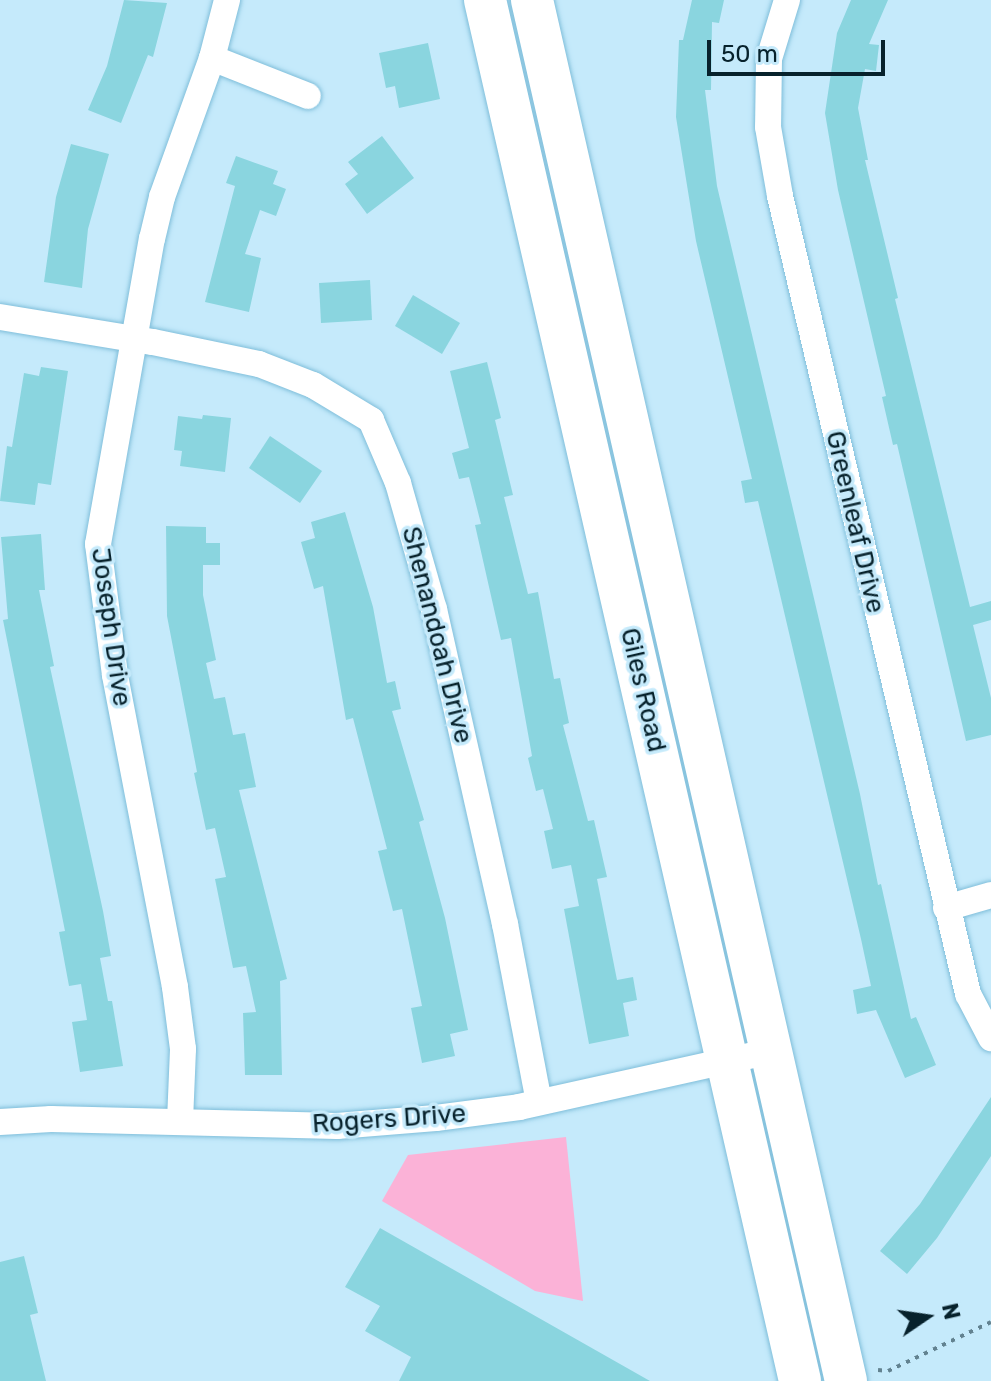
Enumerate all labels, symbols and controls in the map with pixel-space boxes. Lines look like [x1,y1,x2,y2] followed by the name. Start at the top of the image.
[711,24,889,74] scale bar
[721,40,778,68] text: 50 m
[819,428,891,616] street label: Greenleaf Drive
[395,524,479,746] street label: Shenandoah Drive
[84,546,138,708] street label: Joseph Drive
[614,625,672,755] street label: Giles Road
[311,1098,467,1140] street label: Rogers Drive
[887,1277,967,1357] north arrow
[936,1301,966,1322] text: N

